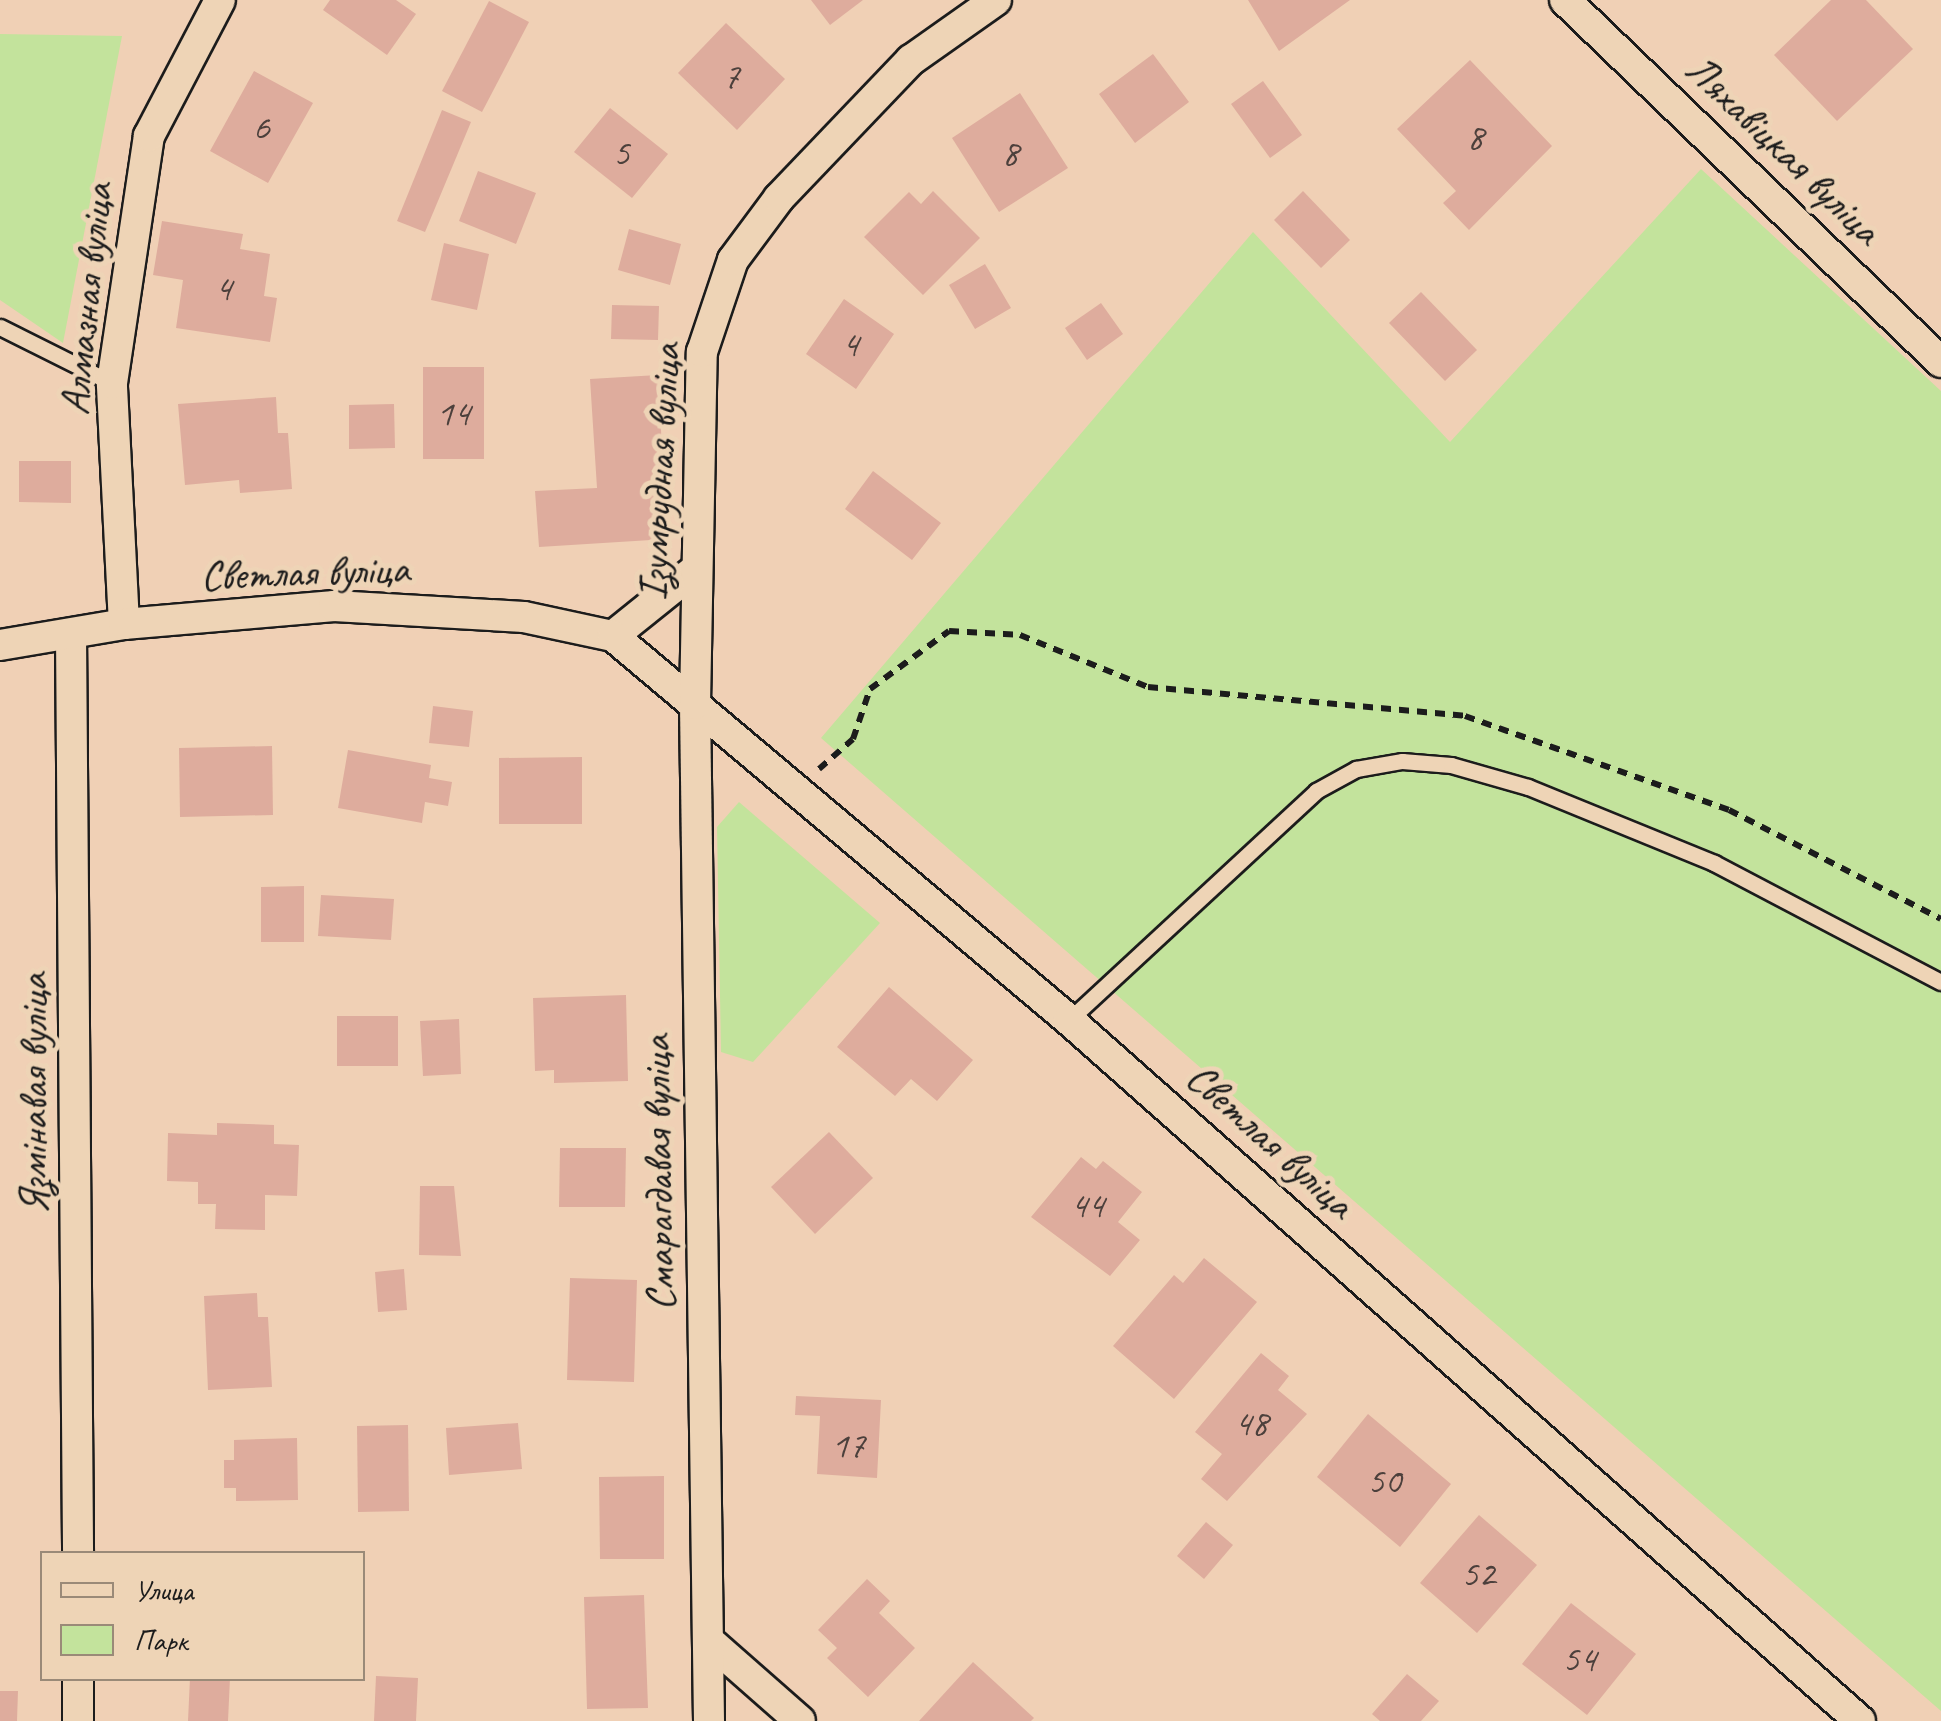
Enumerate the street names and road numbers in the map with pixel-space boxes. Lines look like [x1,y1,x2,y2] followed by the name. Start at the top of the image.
[1676,45,1890,255] street label: Ляхавіцкая вуліца
[50,181,124,417] street label: Алмазная вуліца
[628,344,692,600] street label: Ізумрудная вуліца
[200,544,410,602] street label: Светлая вуліца
[9,975,59,1213] street label: Язмінавая вуліца
[631,1036,687,1310] street label: Смарагдавая вуліца
[1176,1052,1364,1230] street label: Светлая вуліца

